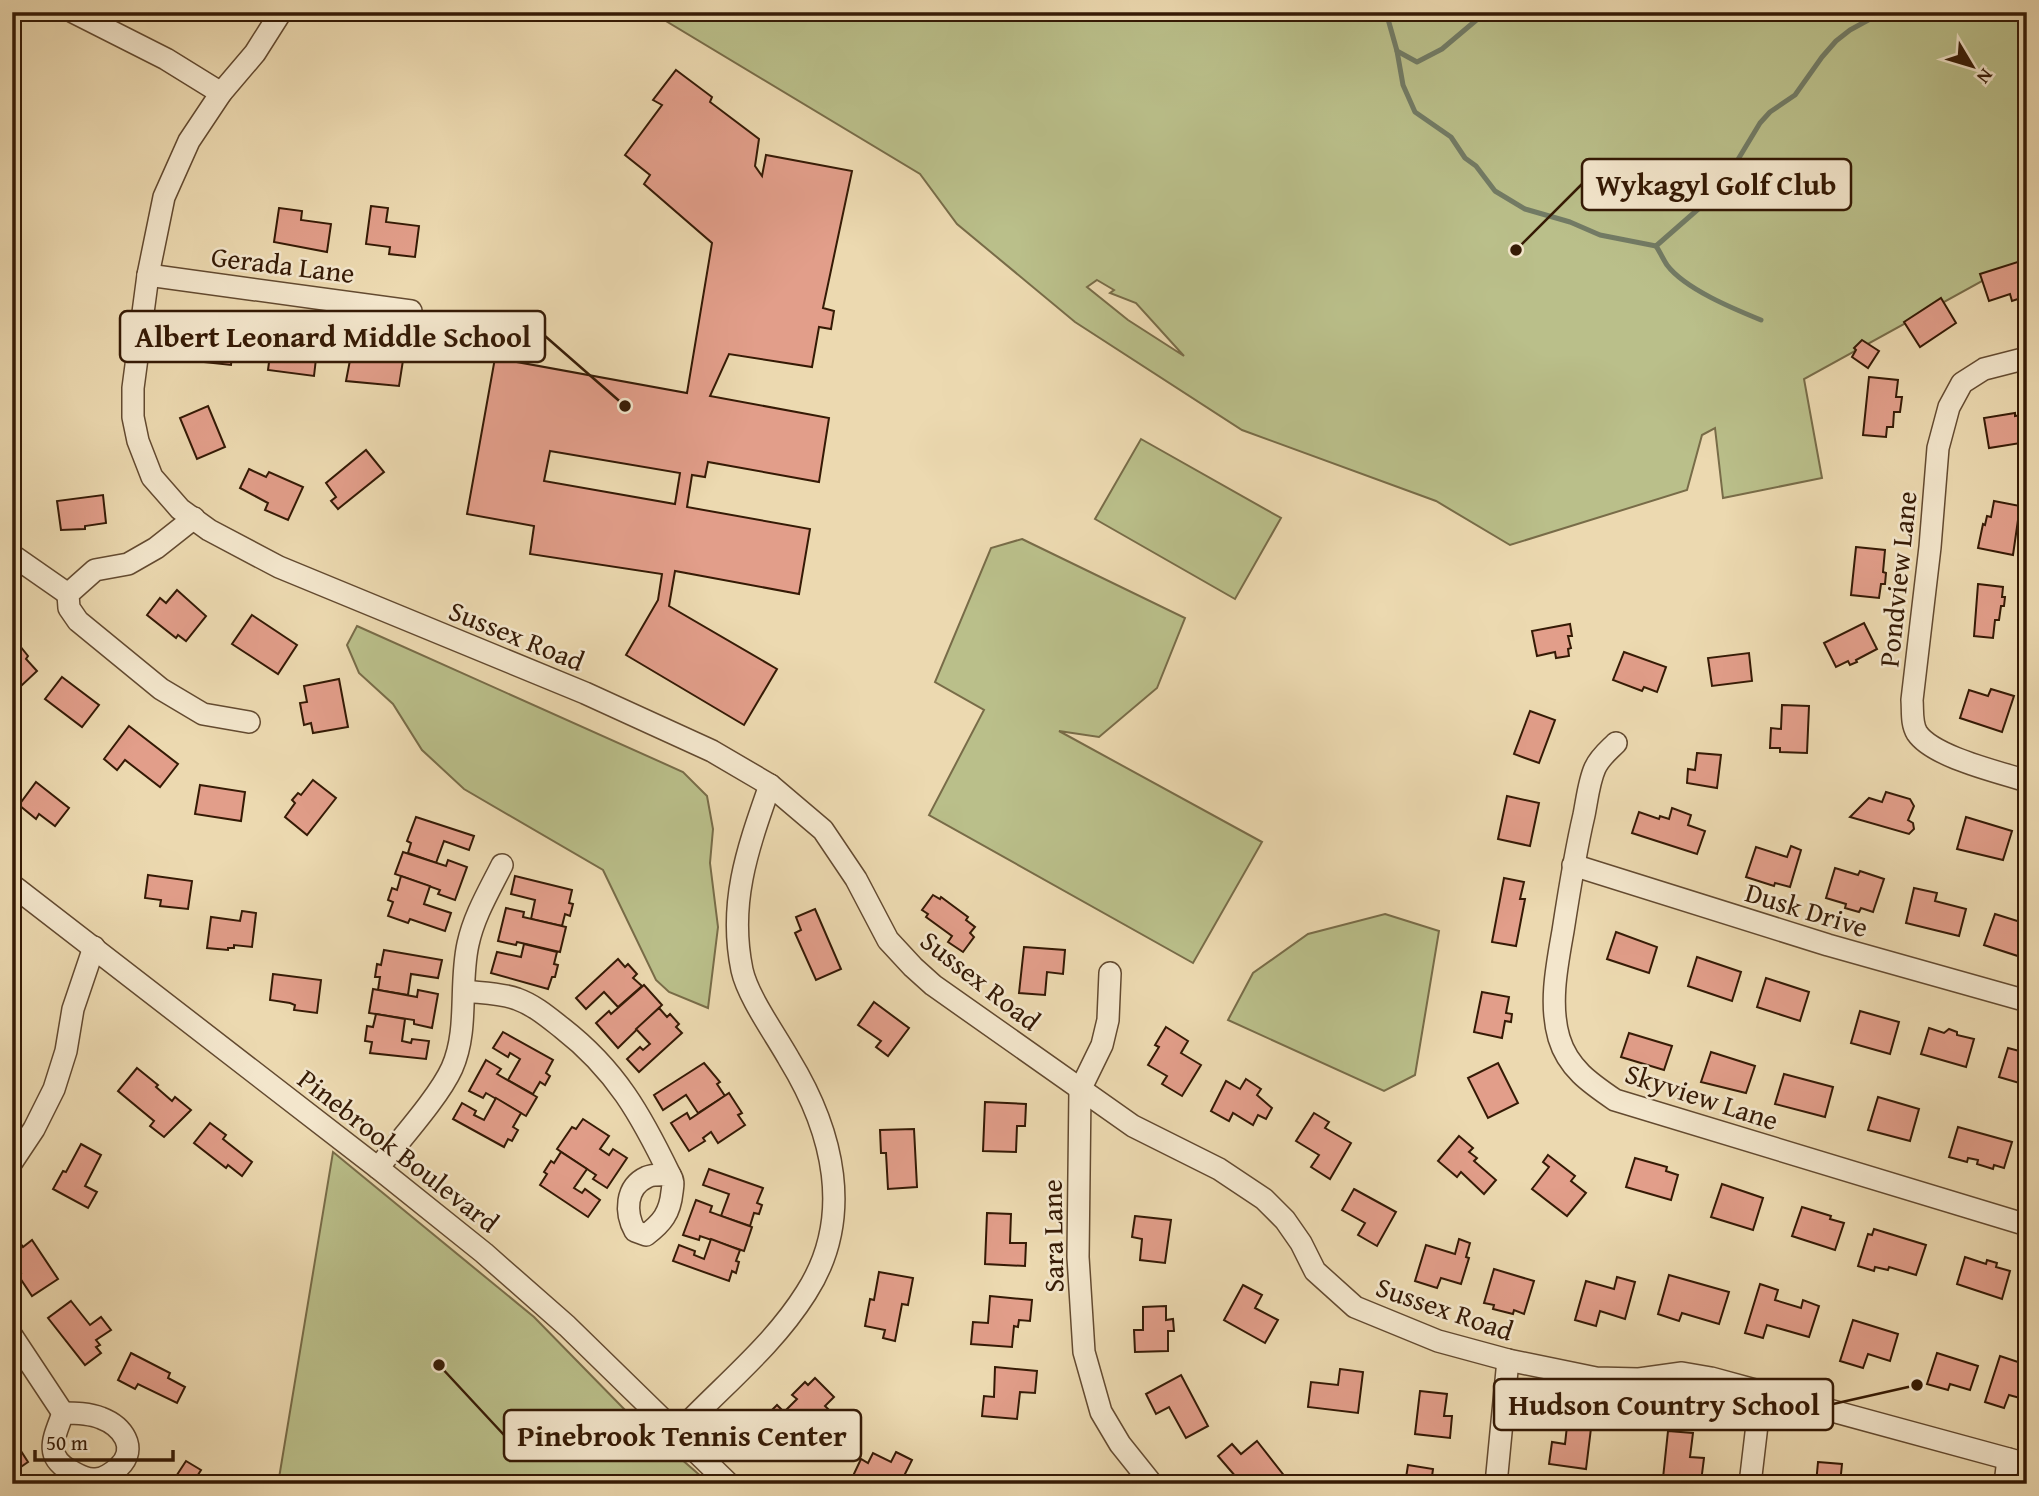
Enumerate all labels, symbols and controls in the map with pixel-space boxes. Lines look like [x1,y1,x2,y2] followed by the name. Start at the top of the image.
[1938,32,2008,102] north arrow
[1970,63,2000,90] text: N
[1582,159,1851,210] callout: Wykagyl Golf Club
[1596,162,1836,206] text: Wykagyl Golf Club
[209,235,357,293] street label: Gerada Lane
[120,311,545,362] callout: Albert Leonard Middle School
[135,314,531,358] text: Albert Leonard Middle School
[1867,489,1927,669] street label: Pondview Lane
[443,589,591,681] street label: Sussex Road
[1741,871,1873,947] street label: Dusk Drive
[912,920,1050,1040] street label: Sussex Road
[1620,1052,1784,1140] street label: Skyview Lane
[290,1058,508,1242] street label: Pinebrook Boulevard
[1031,1179,1073,1293] street label: Sara Lane
[1371,1265,1519,1351] street label: Sussex Road
[1494,1379,1833,1430] callout: Hudson Country School
[1508,1382,1820,1426] text: Hudson Country School
[504,1410,861,1461] callout: Pinebrook Tennis Center
[517,1413,847,1457] text: Pinebrook Tennis Center
[35,1419,173,1463] scale bar
[46,1427,88,1458] text: 50 m

